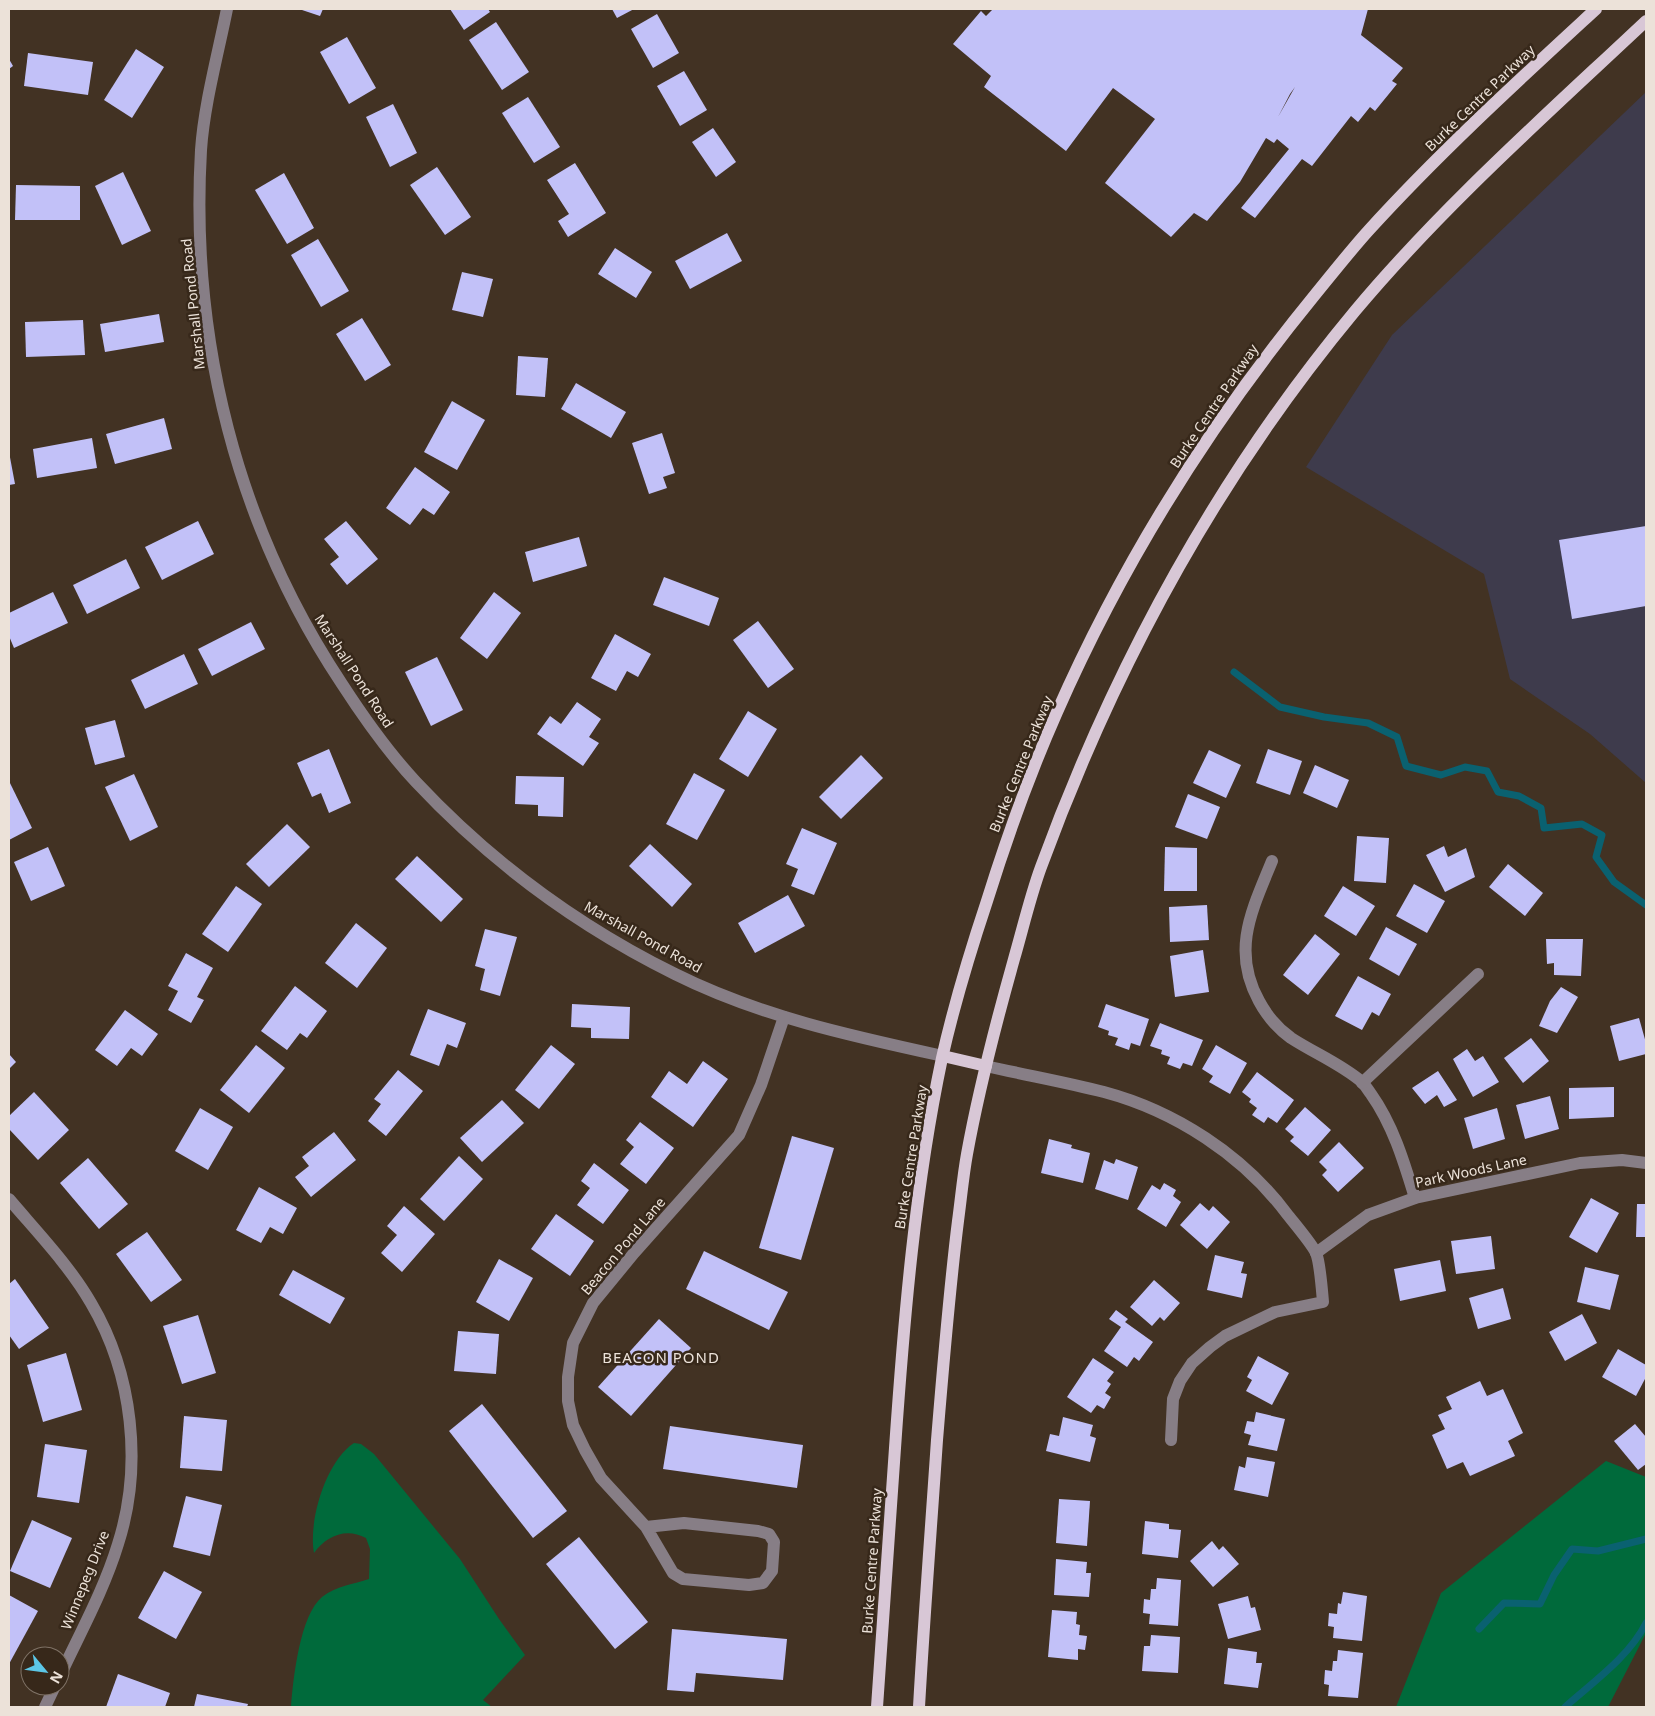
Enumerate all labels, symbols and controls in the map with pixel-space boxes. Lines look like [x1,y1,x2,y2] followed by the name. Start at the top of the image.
[1421,40,1539,155] street label: Burke Centre Parkway
[176,237,209,371] street label: Marshall Pond Road
[1165,339,1263,471] street label: Burke Centre Parkway
[311,610,398,731] street label: Marshall Pond Road
[984,692,1057,835] street label: Burke Centre Parkway
[581,896,706,977] street label: Marshall Pond Road
[890,1083,931,1230] street label: Burke Centre Parkway
[1413,1149,1529,1192] street label: Park Woods Lane
[576,1193,669,1298] street label: Beacon Pond Lane
[602,1347,720,1367] district label: BEACON POND
[857,1487,886,1634] street label: Burke Centre Parkway
[56,1527,113,1632] street label: Winnepeg Drive
[20,1646,70,1696] north arrow
[46,1668,68,1687] text: N

